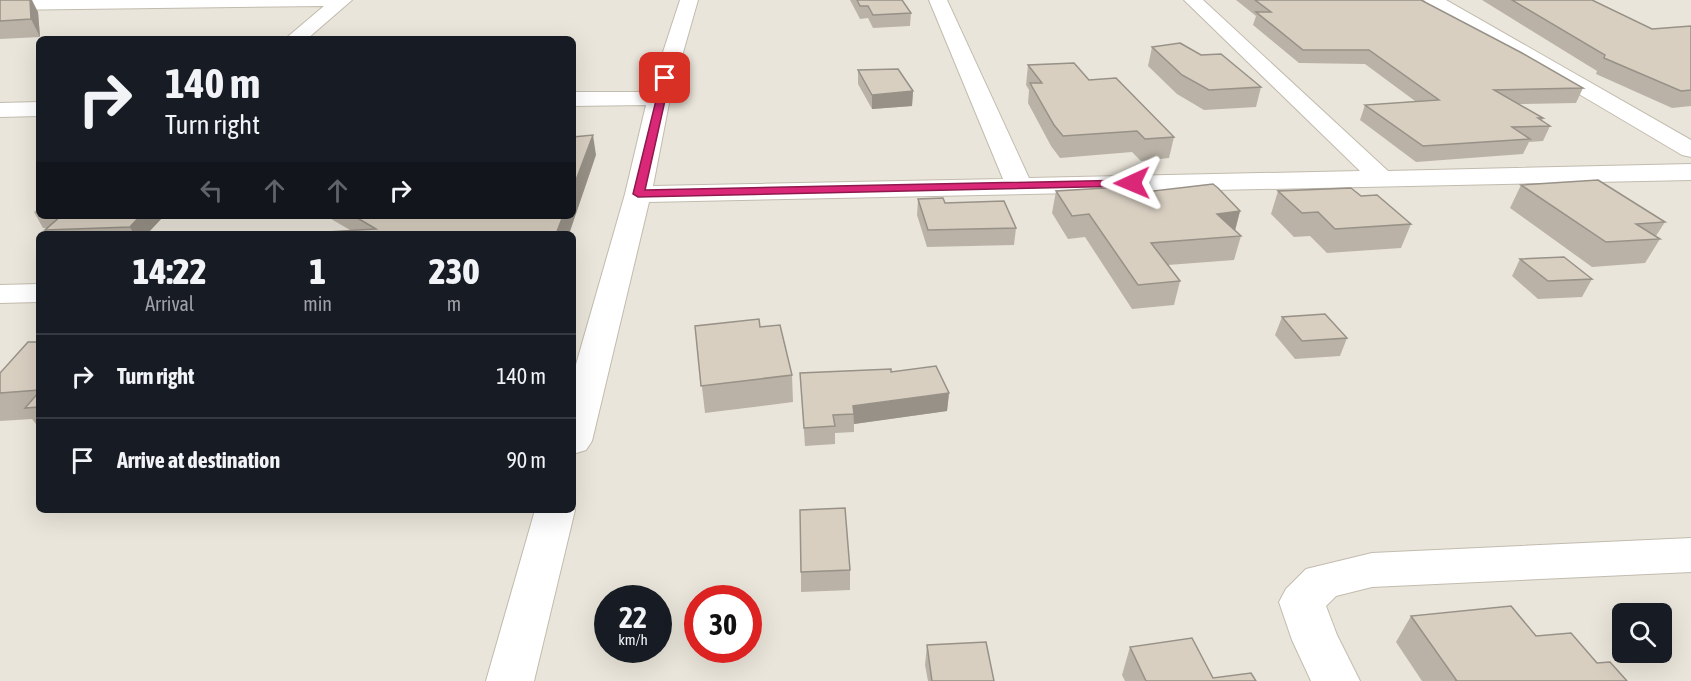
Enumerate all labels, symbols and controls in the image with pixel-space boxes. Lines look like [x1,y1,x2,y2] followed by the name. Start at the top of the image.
[639,52,690,103] pin
[165,59,260,107] text: 140 m
[66,60,144,138] icon: right
[648,61,681,94] icon: arrive
[165,109,260,140] text: Turn right
[1100,151,1164,215] position arrow
[195,174,228,207] icon: left
[258,174,291,207] icon: ahead
[321,174,354,207] icon: ahead
[384,174,417,207] icon: right
[133,250,207,292] text: 14:22
[309,250,326,292] text: 1
[429,250,479,292] text: 230
[145,292,194,315] text: Arrival
[303,292,332,315] text: min
[447,292,461,315] text: m
[66,360,99,393] icon: right
[117,363,194,389] text: Turn right
[496,363,546,389] text: 140 m
[66,444,99,477] icon: arrive
[117,447,280,473] text: Arrive at destination
[506,447,546,473] text: 90 m
[684,585,762,663] speed limit sign: 30
[619,600,647,634] text: 22
[1612,603,1672,663] map controls
[1612,603,1672,663] button: search
[618,631,648,648] text: km/h

